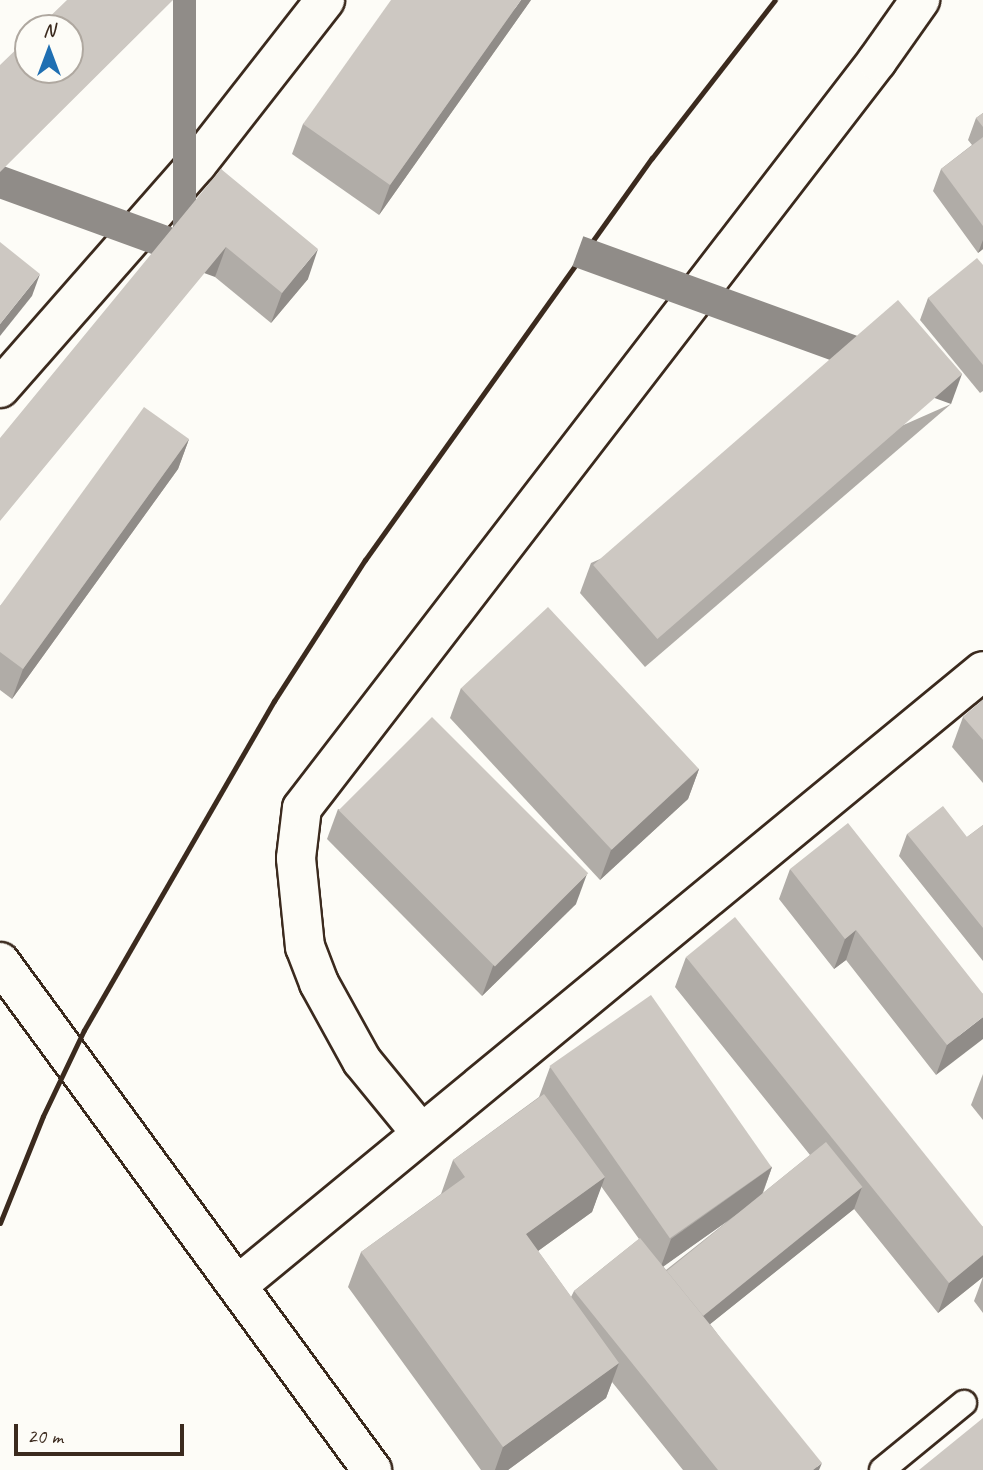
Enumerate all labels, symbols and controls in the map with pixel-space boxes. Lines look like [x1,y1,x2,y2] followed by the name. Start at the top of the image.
[14,14,84,84] north arrow
[43,18,55,42] text: N
[18,1410,187,1454] scale bar
[27,1423,63,1449] text: 20 m

